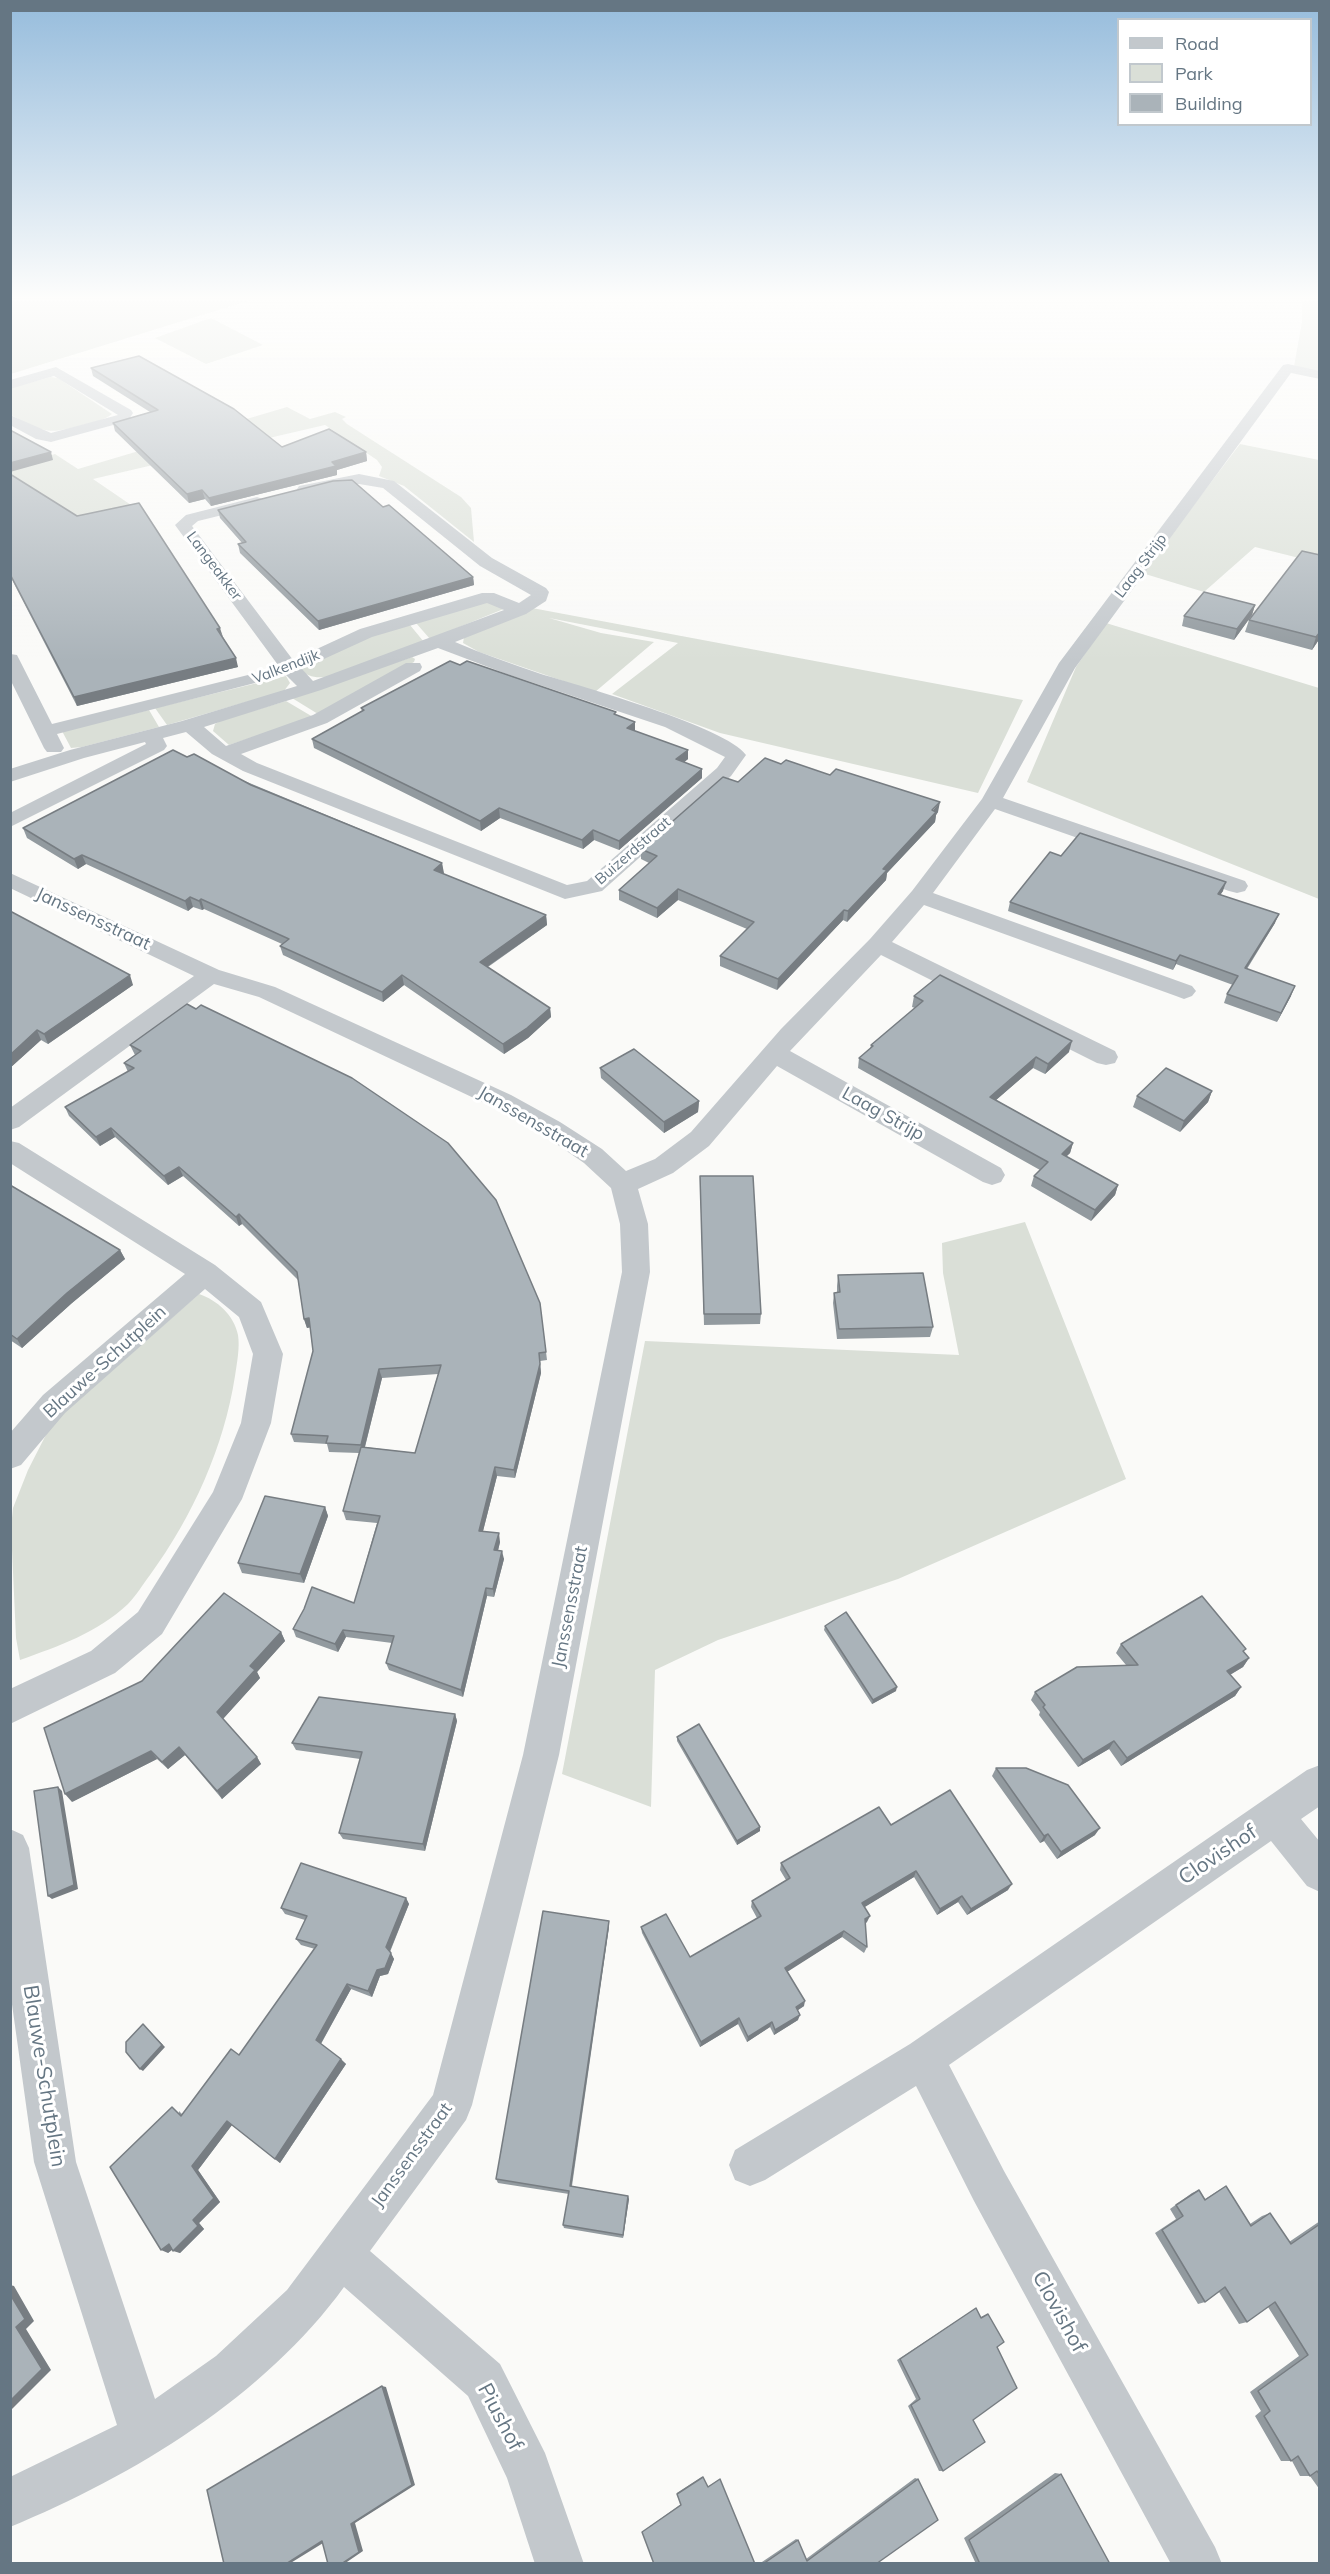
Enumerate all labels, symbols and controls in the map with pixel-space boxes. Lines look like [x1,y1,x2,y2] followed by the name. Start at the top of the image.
[1117,18,1312,126] legend
[1175,32,1219,55] text: Road
[1175,62,1213,85] text: Park
[1175,92,1243,115] text: Building
[182,528,246,604] street label: Langeakker
[1111,531,1171,601] street label: Laag Strijp
[250,646,322,688] street label: Valkendijk
[592,813,674,889] street label: Buizerdstraat
[32,883,154,955] street label: Janssensstraat
[474,1082,592,1162] street label: Janssensstraat
[838,1083,928,1145] street label: Laag Strijp
[39,1301,171,1423] street label: Blauwe-Schutplein
[548,1544,592,1670] street label: Janssensstraat
[1174,1820,1262,1890] street label: Clovishof
[17,1983,71,2169] street label: Blauwe-Schutplein
[367,2099,457,2211] street label: Janssensstraat
[1026,2267,1092,2357] street label: Clovishof
[472,2379,528,2455] street label: Piushof

